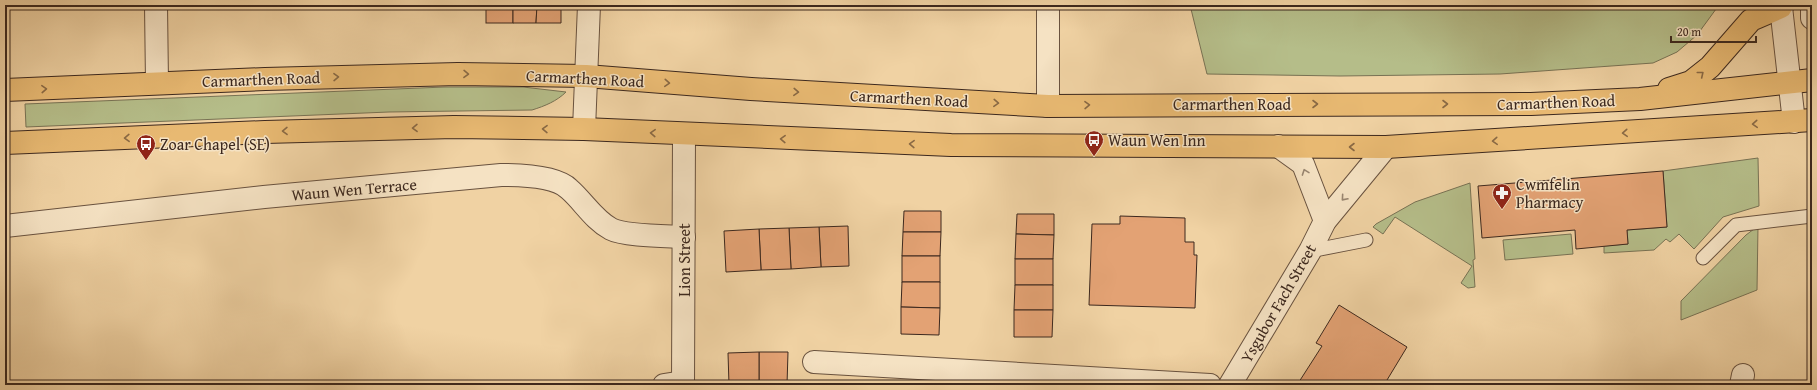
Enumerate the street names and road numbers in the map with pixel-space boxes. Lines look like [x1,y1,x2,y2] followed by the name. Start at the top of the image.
[525,63,645,93] street label: Carmarthen Road
[202,65,321,93] street label: Carmarthen Road
[849,83,969,113] street label: Carmarthen Road
[1497,88,1616,116] street label: Carmarthen Road
[1173,92,1292,116] street label: Carmarthen Road
[290,172,418,206] street label: Waun Wen Terrace
[672,223,696,297] street label: Lion Street
[1234,239,1322,367] street label: Ysgubor Fach Street

